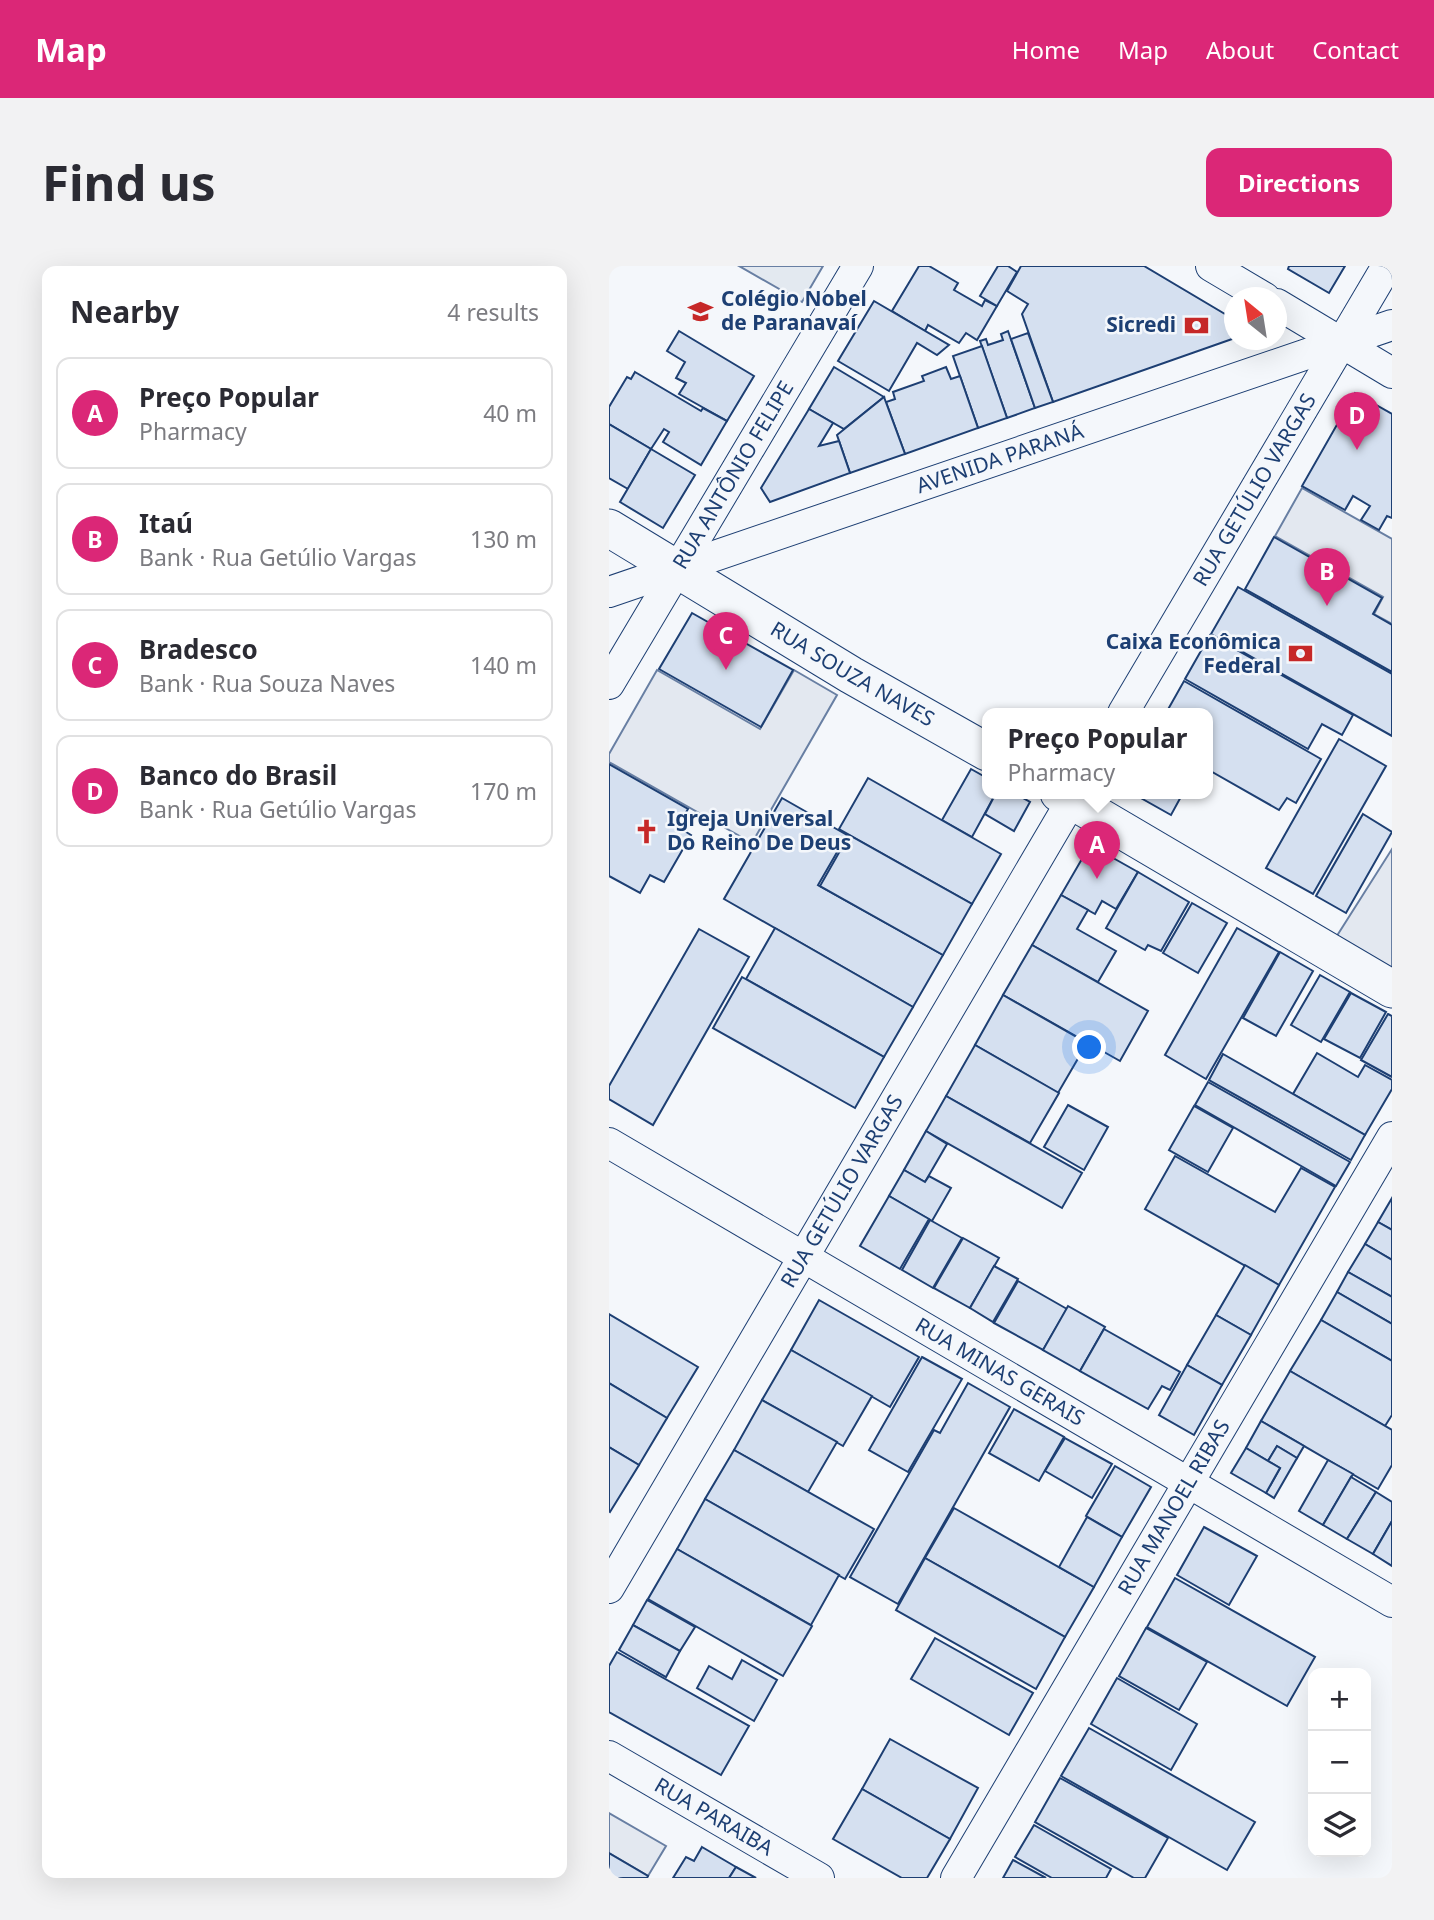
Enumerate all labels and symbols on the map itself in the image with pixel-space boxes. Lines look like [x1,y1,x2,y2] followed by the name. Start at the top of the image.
[721,284,867,336] place label: Colégio Nobel de Paranavaí
[1224,287,1287,350] north arrow
[687,297,715,325] school or university icon: Colégio Nobel de Paranavaí
[1106,310,1176,338] place label: Sicredi
[1182,311,1210,339] bank icon: Sicredi
[666,376,799,574] street label: RUA ANTÔNIO FELIPE
[1186,388,1322,591] street label: RUA GETÚLIO VARGAS
[1334,392,1380,450] pin: D
[912,416,1087,499] street label: AVENIDA PARANÁ
[1304,548,1350,606] pin: B
[703,612,749,670] pin: C
[766,614,940,732] street label: RUA SOUZA NAVES
[1106,627,1281,679] place label: Caixa Econômica Federal
[1287,640,1315,668] bank icon: Caixa Econômica Federal
[667,804,851,856] place label: Igreja Universal Do Reino De Deus
[633,817,661,845] church icon: Igreja Universal Do Reino De Deus
[1074,821,1120,879] pin: A
[1072,1030,1106,1064] your location
[773,1089,909,1293] street label: RUA GETÚLIO VARGAS
[910,1311,1090,1432] street label: RUA MINAS GERAIS
[1111,1414,1236,1600] street label: RUA MANOEL RIBAS
[650,1770,779,1862] street label: RUA PARAIBA

